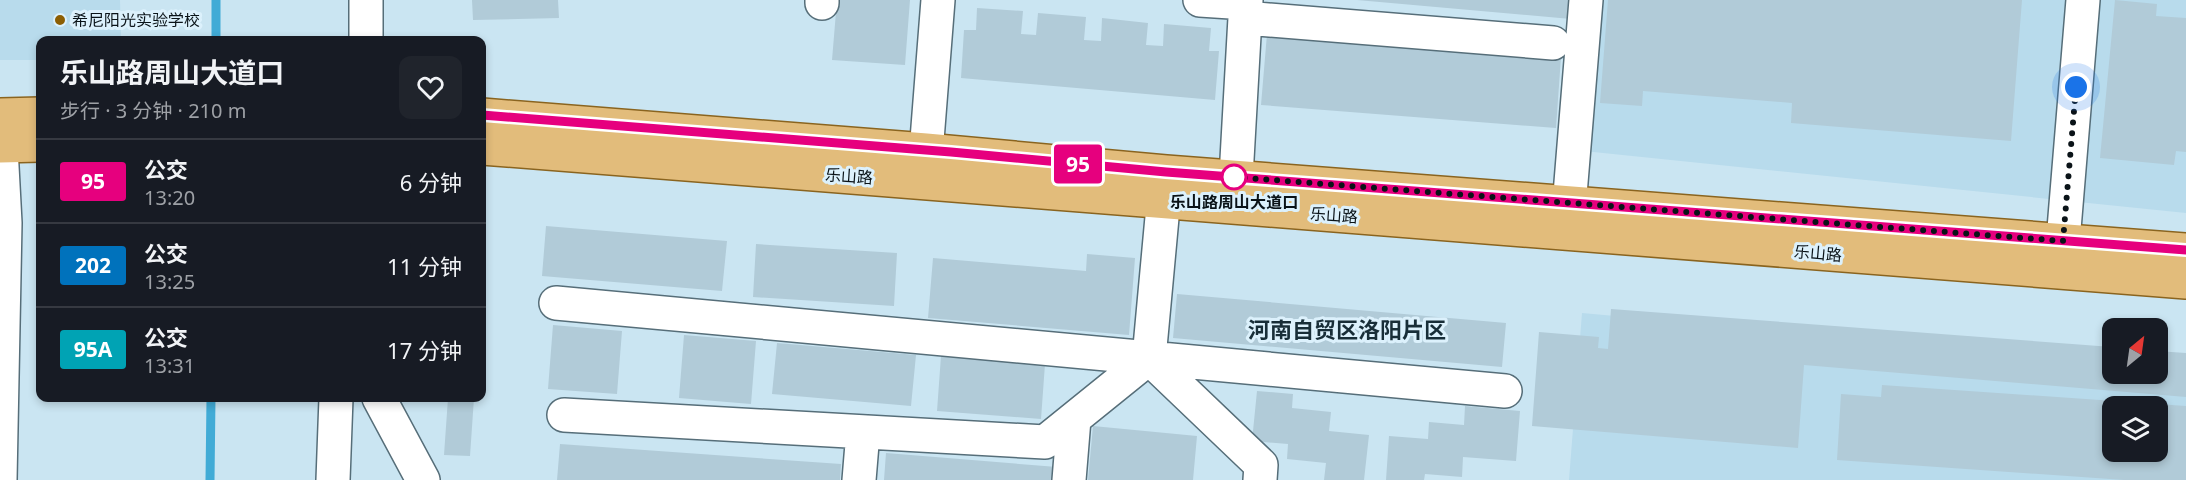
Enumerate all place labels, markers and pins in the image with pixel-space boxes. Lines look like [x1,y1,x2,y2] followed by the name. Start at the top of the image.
[72,9,200,31] place label: 希尼阳光实验学校
[53,13,67,27] marker: 希尼阳光实验学校
[1221,164,1247,190] marker: 乐山路周山大道口
[1170,191,1298,213] place label: 乐山路周山大道口

